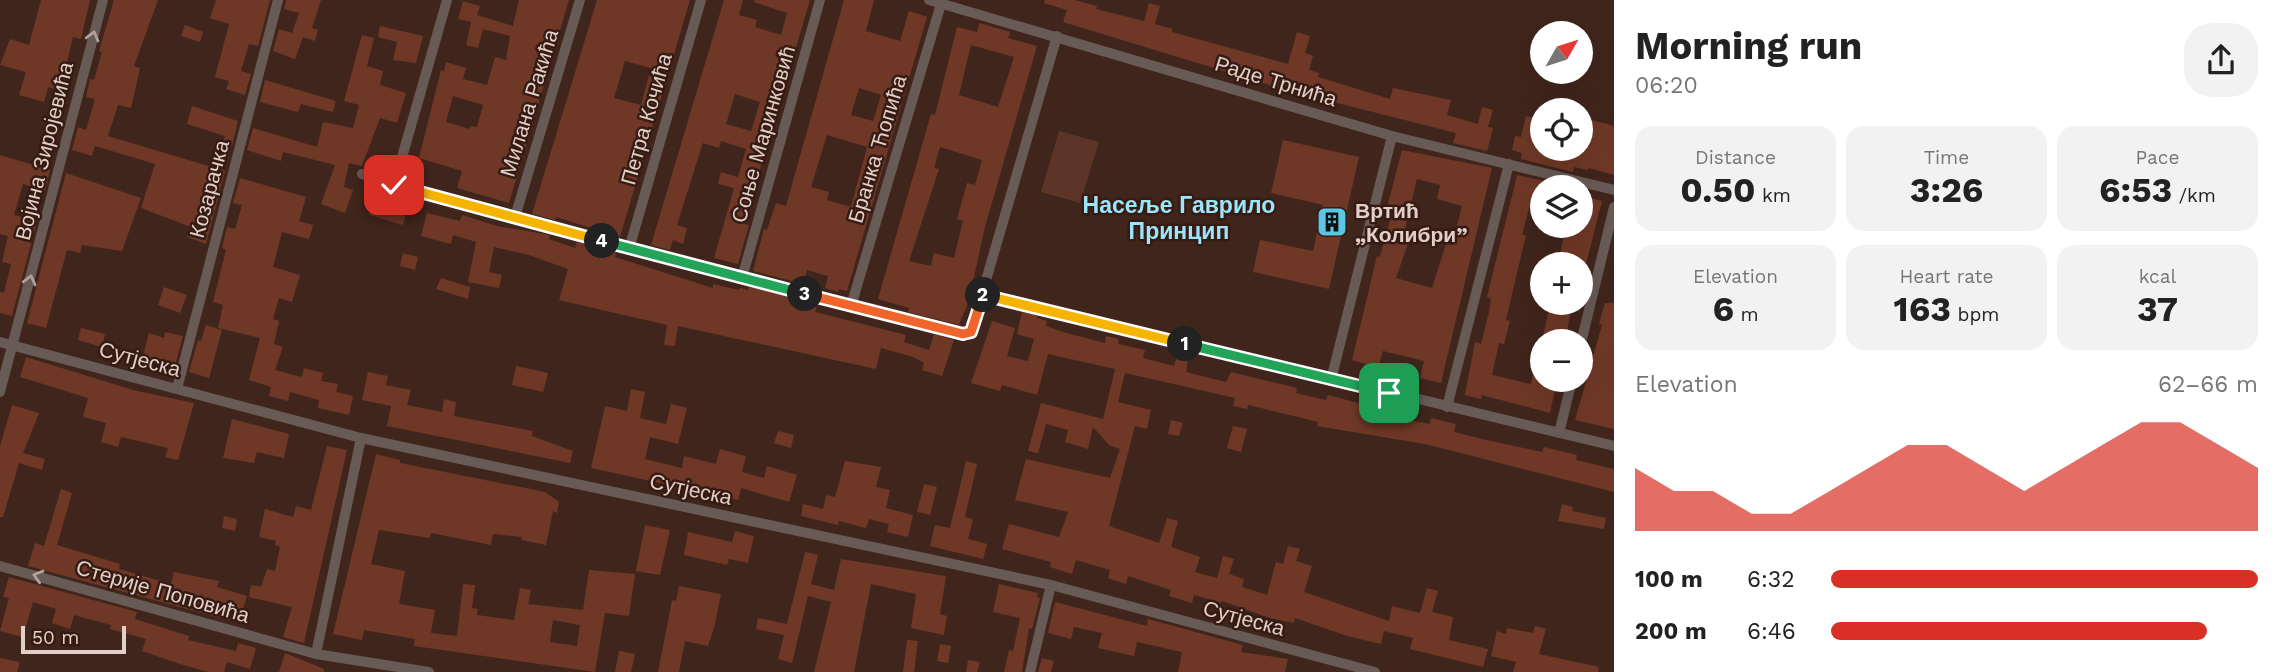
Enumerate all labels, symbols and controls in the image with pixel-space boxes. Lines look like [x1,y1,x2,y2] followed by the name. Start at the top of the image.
[1530,21,1592,84] north arrow
[1530,21,1593,392] map controls
[2184,23,2258,97] button: share
[1635,24,1862,68] text: Morning run
[495,26,563,180] street label: Милана Ракића
[85,30,99,42] one-way arrow
[726,43,800,225] street label: Соње Маринковић
[615,50,677,188] street label: Петра Кочића
[1212,51,1340,111] street label: Раде Трнића
[10,59,78,243] street label: Војина Зиројевића
[843,72,911,226] street label: Бранка Ћопића
[1635,72,1698,99] text: 06:20
[1530,98,1593,161] button: locate
[184,137,234,241] street label: Козарачка
[1695,146,1776,169] text: Distance
[1924,146,1969,169] text: Time
[2136,146,2179,169] text: Pace
[364,155,424,215] pin
[375,166,413,204] icon: check
[1680,169,1755,211] text: 0.50
[1910,169,1983,211] text: 3:26
[2099,169,2172,211] text: 6:53
[1530,175,1593,238] button: layers
[1755,184,1791,207] text: km
[2172,184,2216,207] text: /km
[1083,192,1275,245] district label: Насеље Гаврило Принцип
[1355,198,1467,247] place label: Вртић „Колибри”
[1315,205,1349,239] building icon: Вртић „Колибри”
[584,224,620,258] pin: 4
[595,229,608,252] text: 4
[1530,252,1593,315] button: +
[1693,265,1778,288] text: Elevation
[1900,265,1993,288] text: Heart rate
[2139,265,2176,288] text: kcal
[22,274,36,286] one-way arrow
[788,276,822,312] pin: 3
[965,278,1000,312] pin: 2
[799,282,810,305] text: 3
[977,283,988,306] text: 2
[1712,288,1734,330] text: 6
[1894,288,1951,330] text: 163
[2137,288,2178,330] text: 37
[1734,303,1759,326] text: m
[1951,303,1999,326] text: bpm
[1168,326,1202,362] pin: 1
[1530,329,1593,392] button: −
[1180,332,1189,355] text: 1
[96,336,184,382] street label: Сутјеска
[1359,363,1419,423] pin
[1635,371,1738,398] text: Elevation
[2158,371,2258,398] text: 62–66 m
[1370,374,1408,412] icon: arrive
[648,468,735,510] street label: Сутјеска
[73,554,253,628] street label: Стерије Поповића
[1635,566,1703,593] text: 100 m
[1747,566,1795,593] text: 6:32
[32,570,44,585] one-way arrow
[1200,595,1288,641] street label: Сутјеска
[1635,618,1707,645] text: 200 m
[1747,618,1796,645] text: 6:46
[21,623,126,655] scale bar
[32,626,79,649] text: 50 m

